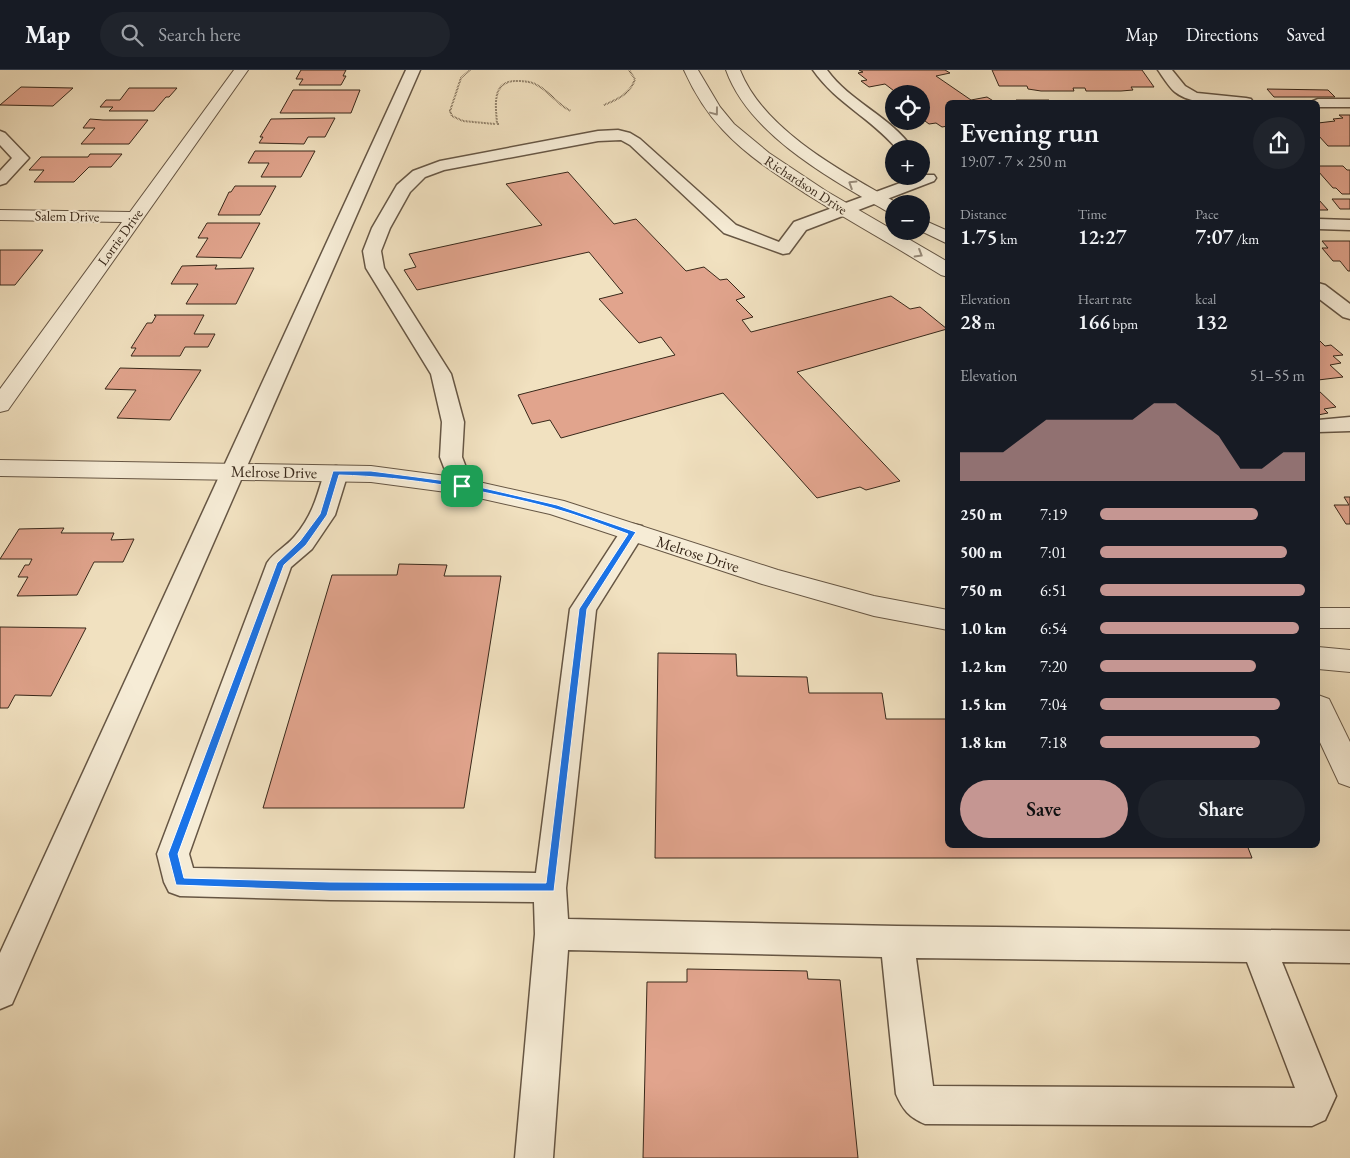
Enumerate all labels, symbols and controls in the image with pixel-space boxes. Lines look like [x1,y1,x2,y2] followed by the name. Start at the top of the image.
[100,12,450,57] search box
[25,19,70,50] text: Map
[118,21,146,49] icon: search
[158,22,241,47] text: Search here
[1126,23,1158,46] text: Map
[1186,23,1258,46] text: Directions
[1286,23,1325,46] text: Saved
[885,85,930,240] map controls
[885,85,930,130] button: locate
[710,106,718,115] one-way arrow
[960,114,1099,150] text: Evening run
[1253,117,1305,169] button: share
[885,140,930,185] button: +
[960,151,1067,172] text: 19:07 · 7 × 250 m
[761,152,851,219] street label: Richardson Drive
[848,180,857,190] one-way arrow
[885,195,930,240] button: −
[93,205,147,269] street label: Lorrie Drive
[960,205,1007,223] text: Distance
[1078,205,1107,223] text: Time
[1195,205,1219,223] text: Pace
[35,206,100,226] street label: Salem Drive
[960,223,997,250] text: 1.75
[1078,223,1126,250] text: 12:27
[1195,223,1233,250] text: 7:07
[997,230,1018,248] text: km
[1233,230,1259,248] text: /km
[914,247,923,257] one-way arrow
[960,290,1010,308] text: Elevation
[1078,290,1132,308] text: Heart rate
[1195,290,1216,308] text: kcal
[960,308,982,335] text: 28
[1078,308,1110,335] text: 166
[1195,308,1228,335] text: 132
[982,315,995,333] text: m
[1110,315,1138,333] text: bpm
[960,365,1018,386] text: Elevation
[1250,365,1305,386] text: 51–55 m
[231,461,317,483] street label: Melrose Drive
[441,465,483,507] pin
[448,472,476,500] icon: arrive
[960,504,1002,525] text: 250 m
[1040,504,1067,525] text: 7:19
[654,531,742,577] street label: Melrose Drive
[960,542,1002,563] text: 500 m
[1040,542,1067,563] text: 7:01
[960,580,1002,601] text: 750 m
[1040,580,1067,601] text: 6:51
[960,618,1006,639] text: 1.0 km
[1040,618,1067,639] text: 6:54
[960,656,1006,677] text: 1.2 km
[1040,656,1067,677] text: 7:20
[960,694,1006,715] text: 1.5 km
[1040,694,1067,715] text: 7:04
[960,732,1006,753] text: 1.8 km
[1040,732,1067,753] text: 7:18
[960,780,1128,838] button: Save
[1138,780,1305,838] button: Share

